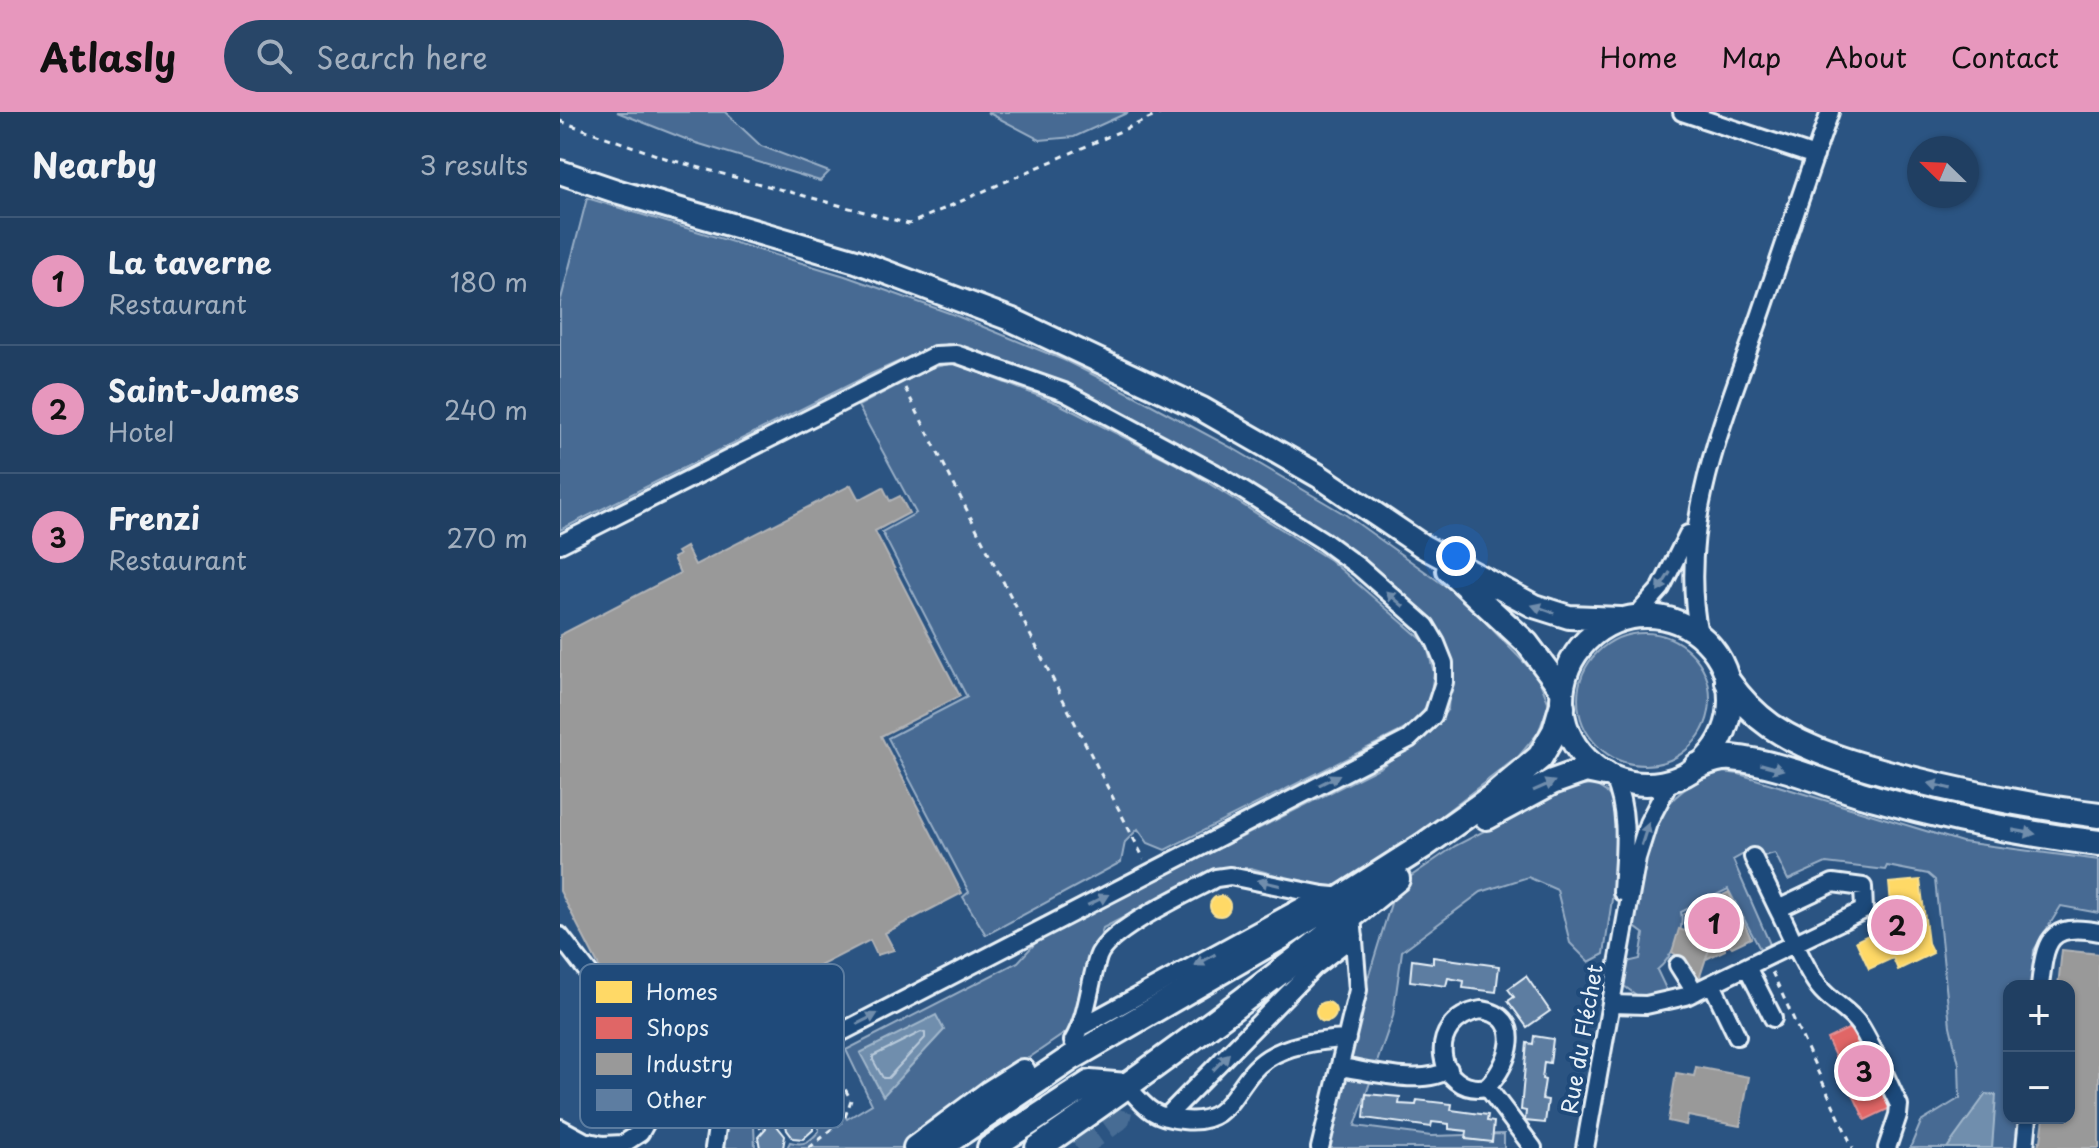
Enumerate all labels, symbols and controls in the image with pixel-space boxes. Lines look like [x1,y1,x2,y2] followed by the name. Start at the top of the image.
[224,20,784,92] search box
[40,28,176,85] text: Atlasly
[252,34,296,78] icon: search
[316,34,488,79] text: Search here
[1599,35,1677,78] text: Home
[1721,35,1781,78] text: Map
[1825,35,1907,78] text: About
[1951,35,2059,78] text: Contact
[1907,136,1979,208] north arrow
[32,138,157,190] text: Nearby
[420,145,528,184] text: 3 results
[108,239,272,284] text: La taverne
[52,262,64,301] text: 1
[450,262,528,301] text: 180 m
[108,284,247,323] text: Restaurant
[108,367,299,412] text: Saint-James
[49,390,67,429] text: 2
[444,390,528,429] text: 240 m
[108,412,174,451] text: Hotel
[108,495,200,540] text: Frenzi
[49,518,67,557] text: 3
[447,518,528,557] text: 270 m
[1436,536,1476,576] your location
[108,540,247,579] text: Restaurant
[1657,571,1671,593] one-way arrow
[1386,591,1406,608] one-way arrow
[1531,602,1555,614] one-way arrow
[1760,761,1785,773] one-way arrow
[1318,774,1341,787] one-way arrow
[1927,779,1952,791] one-way arrow
[1532,780,1556,793] one-way arrow
[1639,822,1651,846] one-way arrow
[2012,826,2037,838] one-way arrow
[1256,876,1281,889] one-way arrow
[1087,893,1110,906] one-way arrow
[1688,893,1740,953] pin: 1
[1871,895,1923,955] pin: 2
[1194,953,1217,966] one-way arrow
[1551,961,1610,1116] street label: Rue du Fléchet
[580,964,844,1128] legend
[646,974,717,1007] text: Homes
[2003,980,2075,1124] map controls
[2003,980,2075,1052] button: +
[646,1010,709,1043] text: Shops
[856,1013,879,1026] one-way arrow
[1838,1041,1890,1101] pin: 3
[646,1046,733,1079] text: Industry
[2003,1052,2075,1124] button: −
[1211,1053,1230,1072] one-way arrow
[646,1082,707,1115] text: Other

